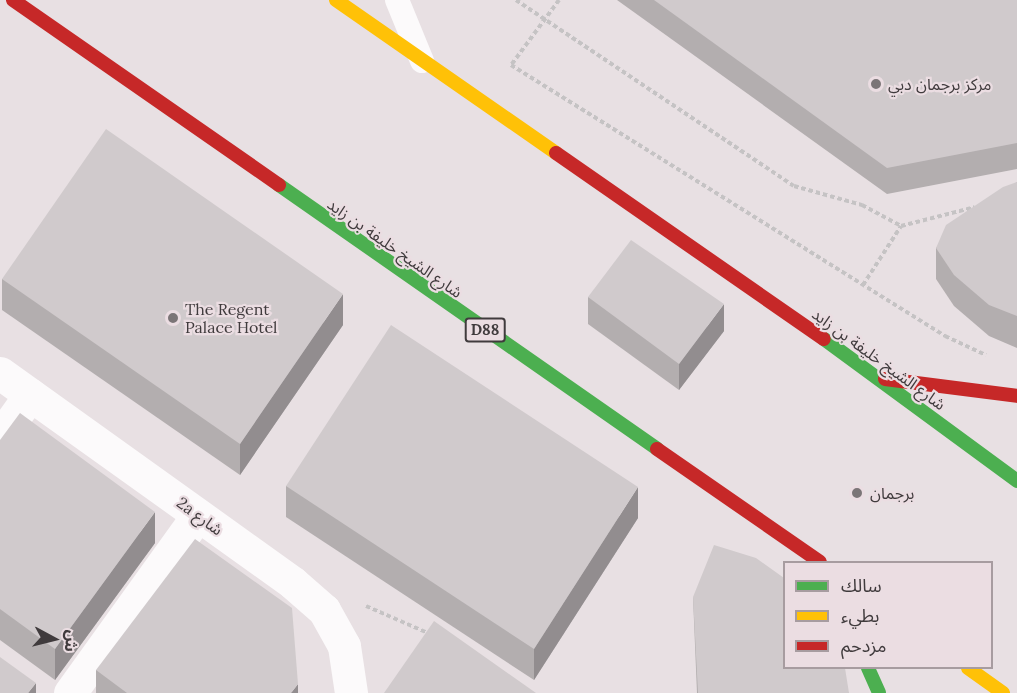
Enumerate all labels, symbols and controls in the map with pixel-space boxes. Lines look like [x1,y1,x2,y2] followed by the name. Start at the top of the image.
[888,74,991,94] place label: مركز برجمان دبي
[869,77,883,91] marker: مركز برجمان دبي
[324,194,466,302] street label: شارع الشيخ خليفة بن زايد
[185,299,277,337] place label: The Regent Palace Hotel
[808,304,950,414] street label: شارع الشيخ خليفة بن زايد
[166,311,180,325] marker: The Regent Palace Hotel
[464,318,506,342] road number: D88
[870,483,914,503] place label: برجمان
[848,484,866,502] marker: برجمان
[173,493,227,539] street label: 2a شارع
[783,561,993,669] legend
[841,574,882,597] text: سالك
[841,604,879,627] text: بطيء
[24,609,84,669] north arrow
[61,629,83,653] text: ش
[841,634,886,657] text: مزدحم

